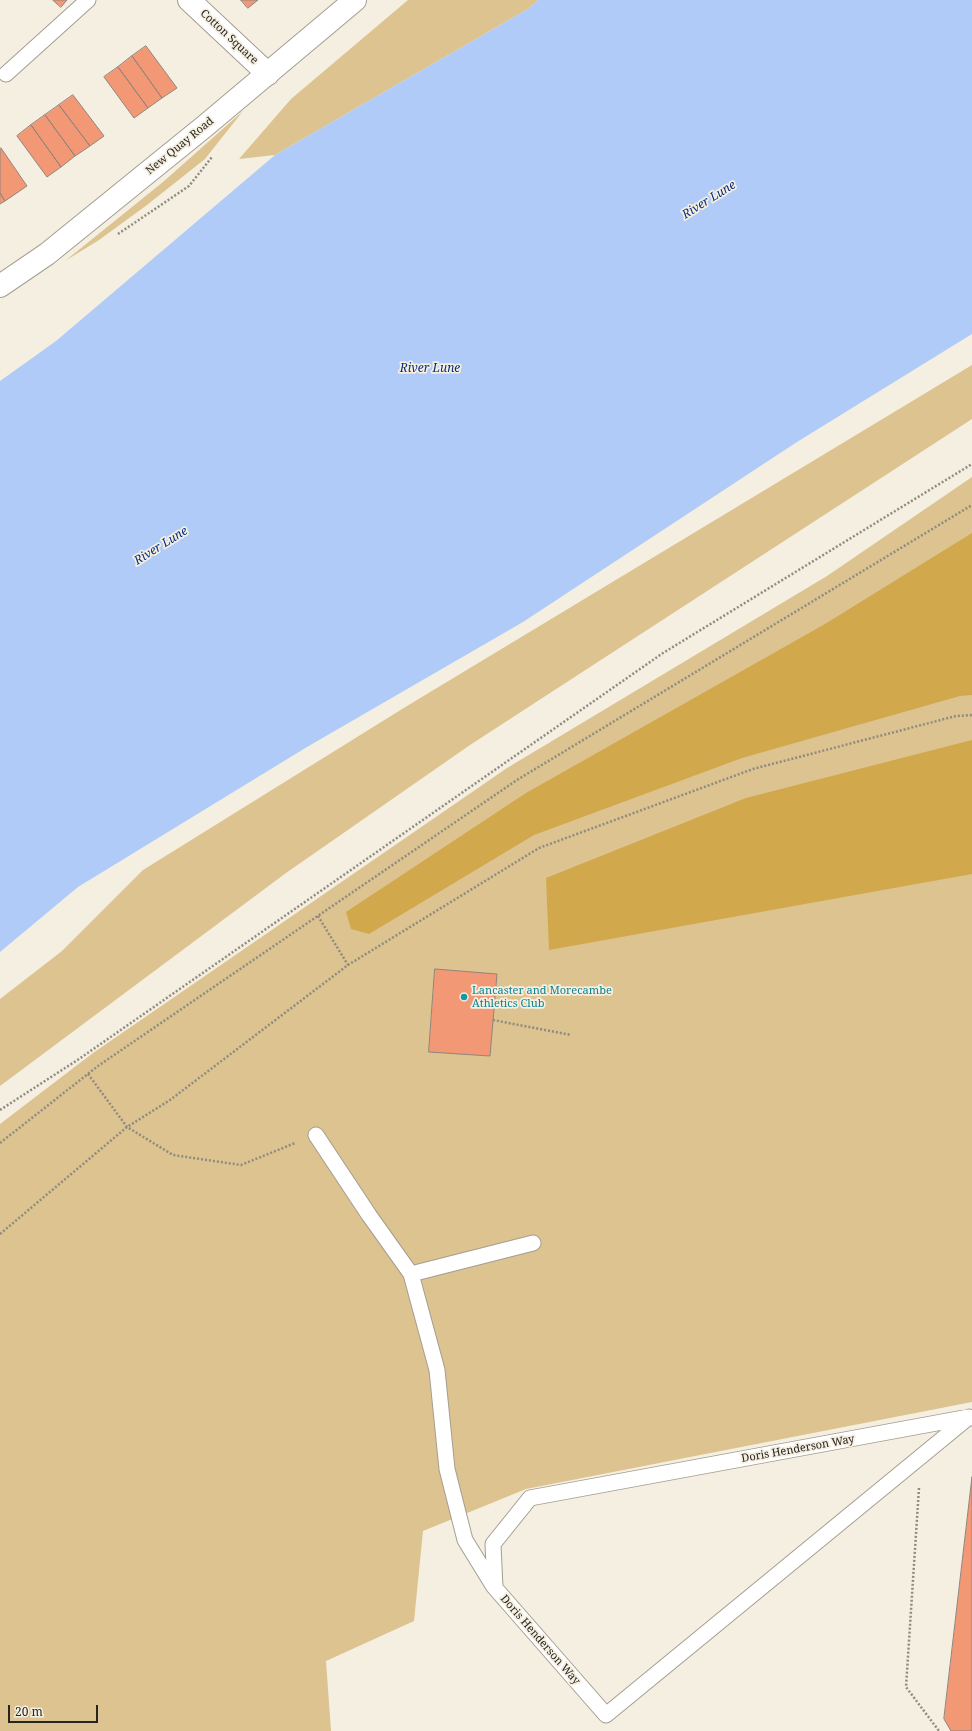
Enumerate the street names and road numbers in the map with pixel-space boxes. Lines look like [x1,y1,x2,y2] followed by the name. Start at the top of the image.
[197,7,261,67] street label: Cotton Square
[143,115,217,177] street label: New Quay Road
[740,1433,856,1465] street label: Doris Henderson Way
[497,1592,583,1688] street label: Doris Henderson Way

